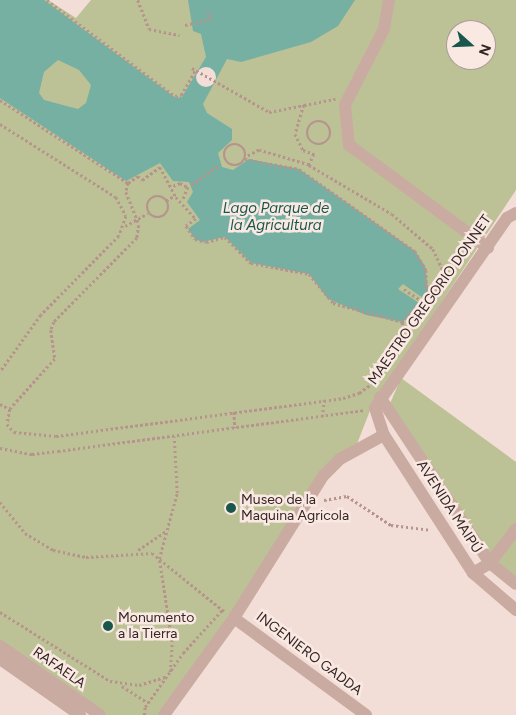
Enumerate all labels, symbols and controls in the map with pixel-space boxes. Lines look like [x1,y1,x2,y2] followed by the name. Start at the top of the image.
[446,20,496,70] north arrow
[475,42,494,58] text: N
[223,199,329,234] water label: Lago Parque de la Agricultura
[365,212,495,388] street label: MAESTRO GREGORIO DONNET
[413,457,485,557] street label: AVENIDA MAIPÚ
[241,492,349,524] place label: Museo de la Maquina Agricola
[225,502,237,514] marker: Museo de la Maquina Agricola
[253,609,365,699] street label: INGENIERO GADDA
[118,610,194,642] place label: Monumento a la Tierra
[102,620,114,632] marker: Monumento a la Tierra
[29,644,89,692] street label: RAFAELA

